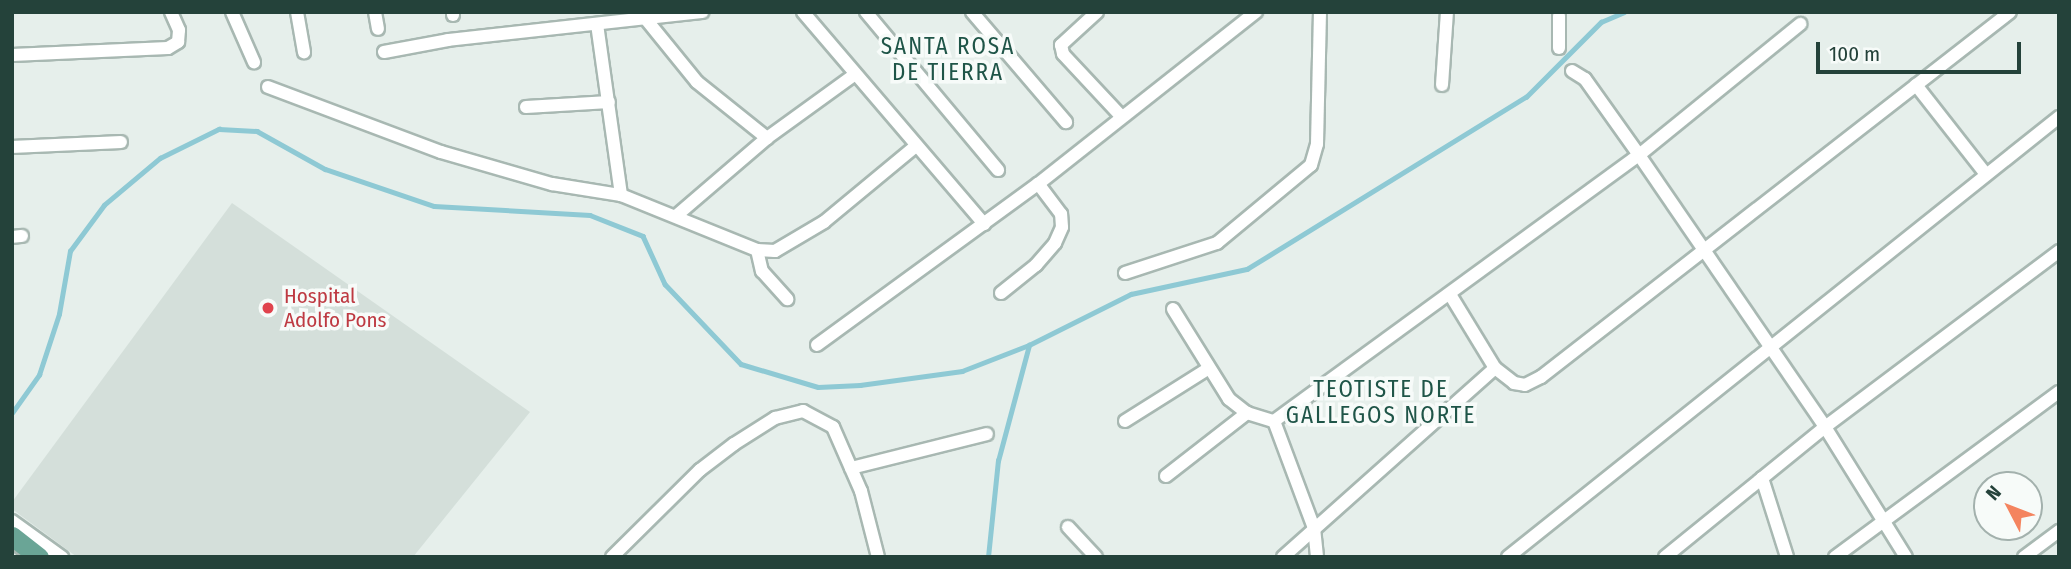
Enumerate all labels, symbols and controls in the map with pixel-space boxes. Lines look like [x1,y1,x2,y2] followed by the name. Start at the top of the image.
[1819,28,2024,72] scale bar
[882,32,1014,86] district label: SANTA ROSA DE TIERRA
[1829,41,1880,67] text: 100 m
[284,283,387,333] place label: Hospital Adolfo Pons
[258,298,278,318] marker: Hospital Adolfo Pons
[1287,375,1475,429] district label: TEOTISTE DE GALLEGOS NORTE
[1973,471,2043,541] north arrow
[1981,481,2006,505] text: N

